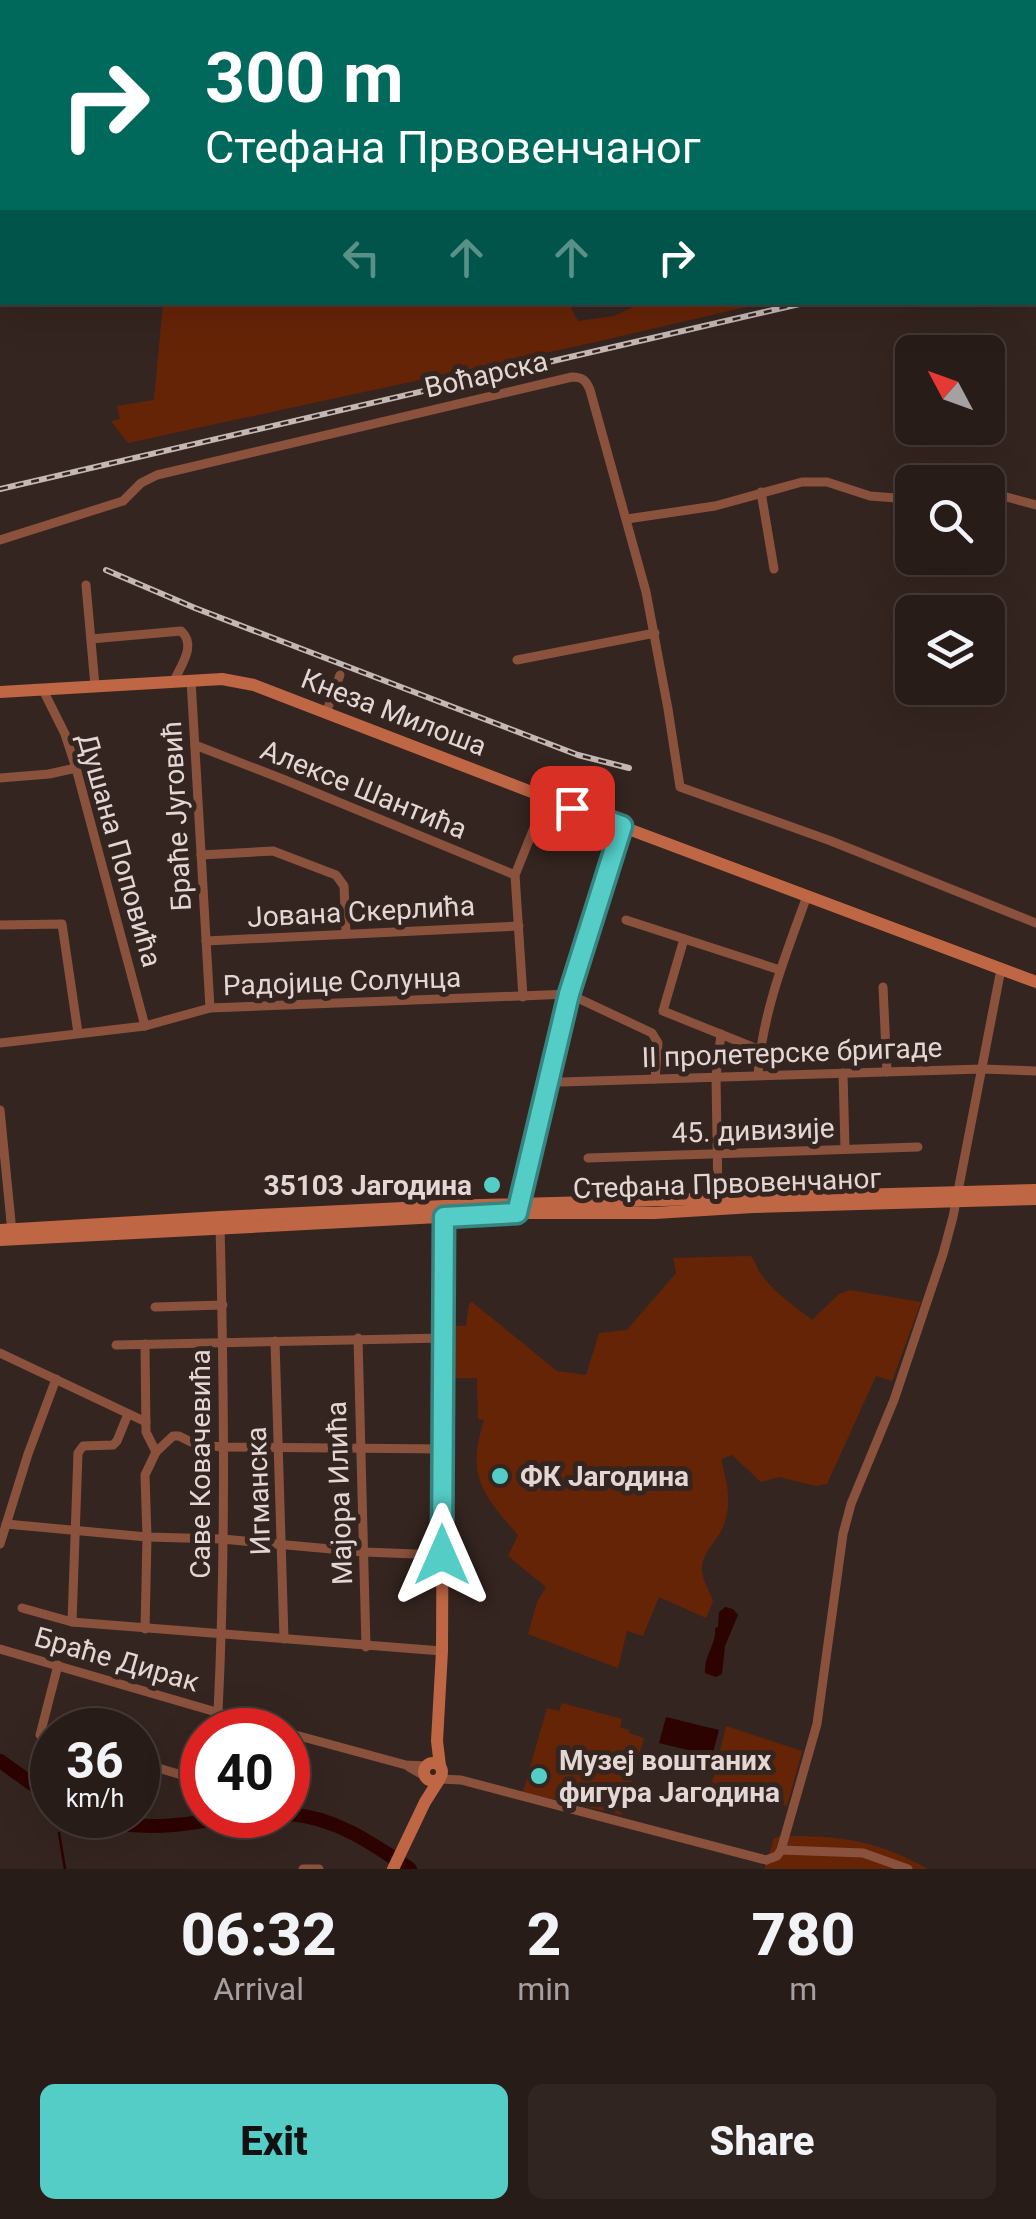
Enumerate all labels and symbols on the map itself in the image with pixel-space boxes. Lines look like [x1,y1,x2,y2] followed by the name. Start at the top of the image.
[895,335,1005,445] north arrow
[421,344,551,405] street label: Воћарска
[297,662,491,763] street label: Кнеза Милоша
[155,720,198,912] street label: Браће Југовић
[70,729,169,971] street label: Душана Поповића
[256,733,472,846] street label: Алексе Шантића
[530,766,615,851] pin
[246,889,476,934] street label: Јована Скерлића
[222,961,462,1002] street label: Радојице Солунца
[641,1031,943,1074] street label: II пролетерске бригаде
[671,1111,835,1150] street label: 45. дивизије
[572,1162,882,1205] street label: Стефана Првовенчаног
[264,1169,472,1202] place label: 35103 Јагодина
[481,1174,503,1196] marker: 35103 Јагодина
[184,1349,217,1579] street label: Саве Ковачевића
[320,1401,359,1585] street label: Мајора Илића
[240,1426,277,1556] street label: Игманска
[520,1460,689,1493] place label: ФК Јагодина
[489,1465,511,1487] marker: ФК Јагодина
[390,1503,494,1607] position arrow
[31,1620,203,1699] street label: Браће Дирак
[180,1708,310,1838] speed limit sign: 40
[559,1744,780,1809] place label: Музеј воштаних фигура Јагодина
[528,1765,550,1787] marker: Музеј воштаних фигура Јагодина

